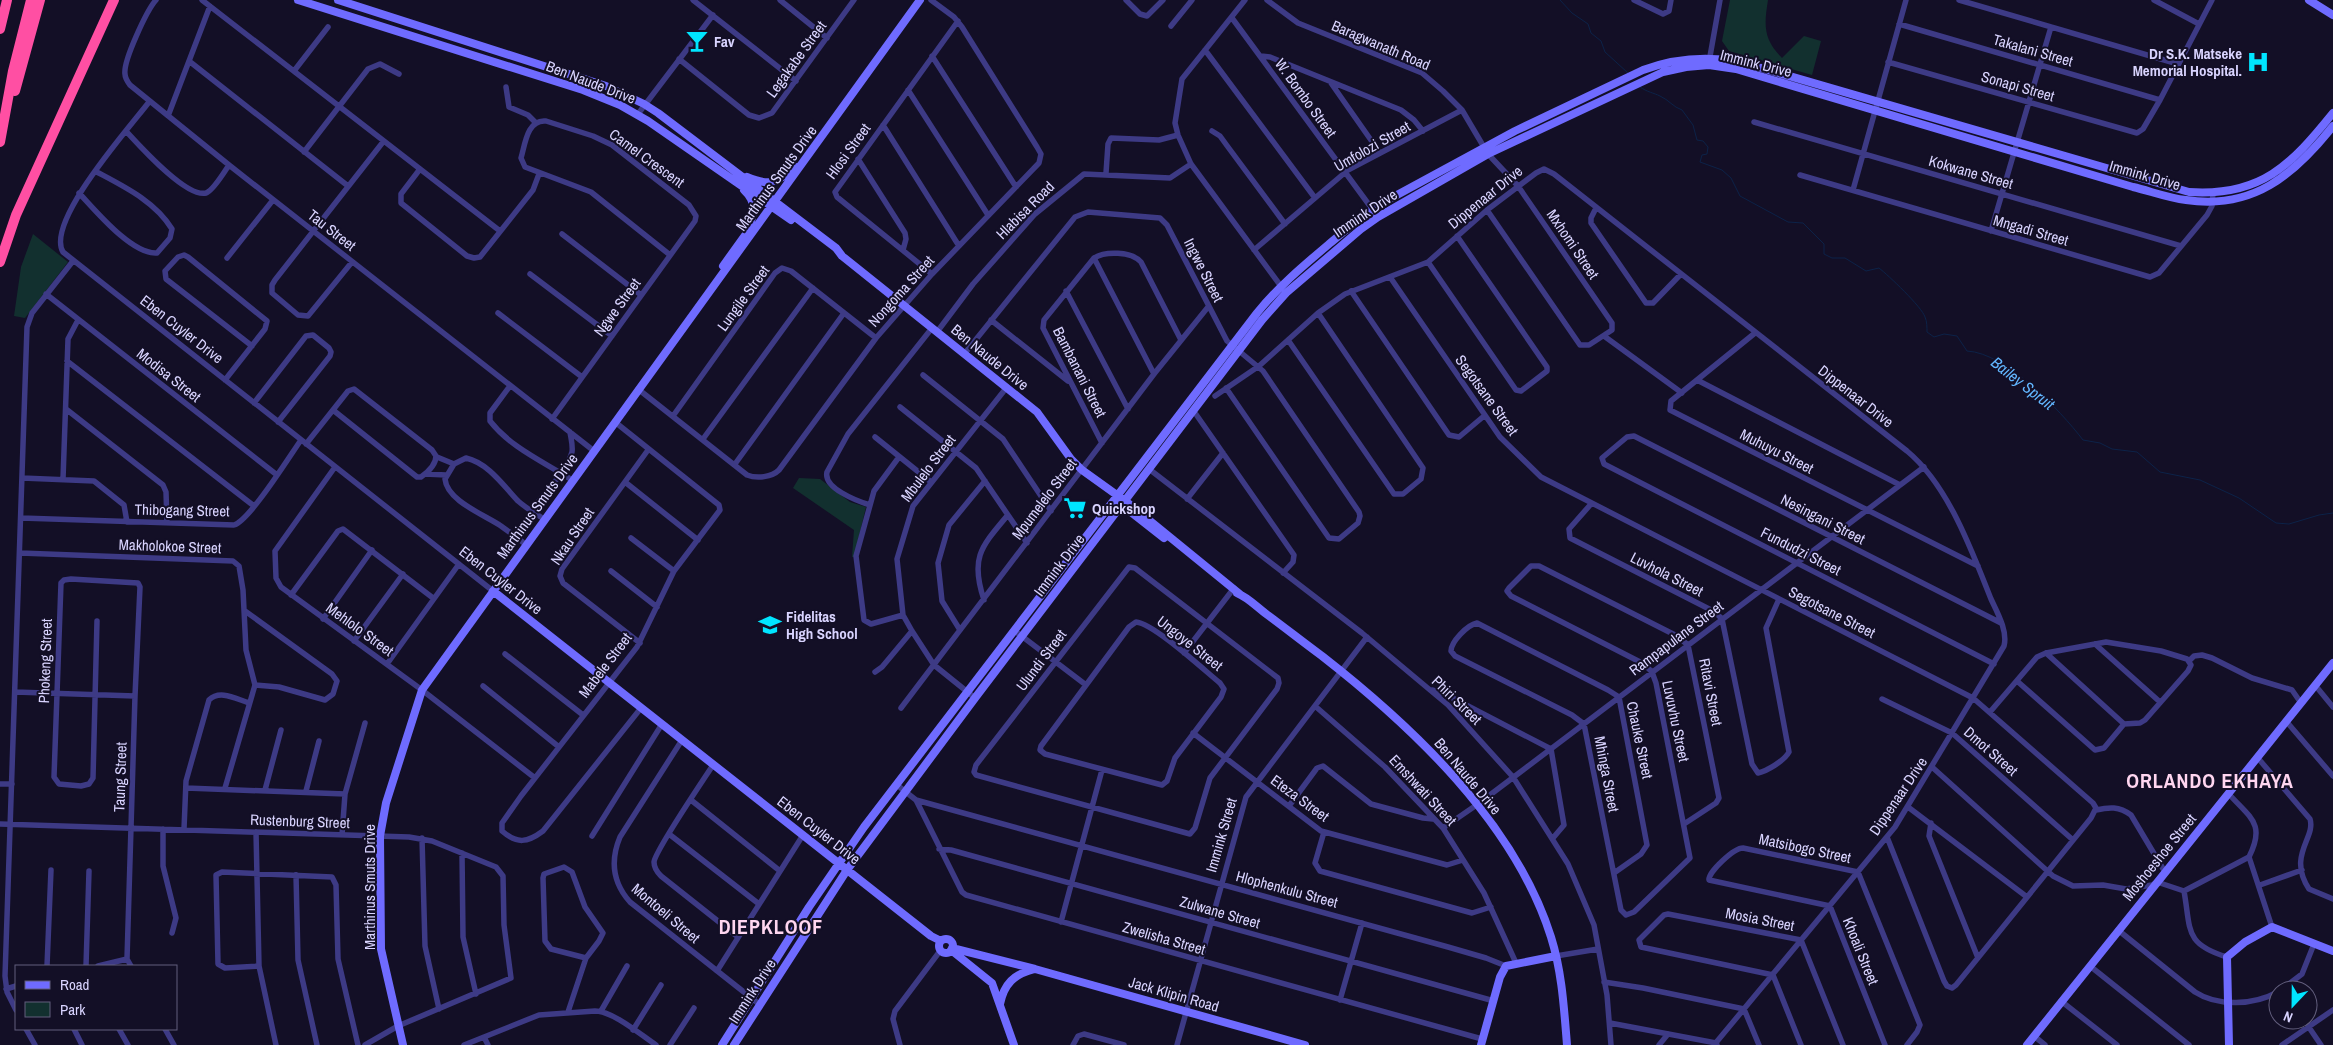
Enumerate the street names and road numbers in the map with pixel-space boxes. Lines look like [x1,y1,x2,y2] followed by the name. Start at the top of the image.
[1328,15,1434,75] street label: Baragwanath Road
[761,16,831,102] street label: Legakabe Street
[1991,29,2076,72] street label: Takalani Street
[1718,44,1794,82] street label: Immink Drive
[1270,54,1342,142] street label: W. Bombo Street
[543,55,639,109] street label: Ben Naude Drive
[1979,66,2058,107] street label: Sonapi Street
[1330,115,1414,176] street label: Umfolozi Street
[821,118,876,183] street label: Hlosi Street
[731,121,822,235] street label: Marthinus Smuts Drive
[605,124,689,193] street label: Camel Crescent
[1926,150,2016,194] street label: Kokwane Street
[2107,155,2183,195] street label: Immink Drive
[1443,160,1527,234] street label: Dippenaar Drive
[991,176,1059,244] street label: Hlabisa Road
[1329,184,1401,242] street label: Immink Drive
[303,204,361,256] street label: Tau Street
[1542,205,1604,284] street label: Mxhomi Street
[1991,209,2072,251] street label: Mngadi Street
[1179,234,1229,306] street label: Ingwe Street
[863,250,939,331] street label: Nongoma Street
[712,260,774,335] street label: Lungile Street
[589,273,646,341] street label: Ngwe Street
[136,290,228,368] street label: Eben Cuyler Drive
[947,319,1033,395] street label: Ben Naude Drive
[1048,323,1112,421] street label: Bambanani Street
[132,343,206,407] street label: Modisa Street
[1451,350,1524,440] street label: Segotsane Street
[1814,360,1898,432] street label: Dippenaar Drive
[1737,423,1818,479] street label: Muhuyu Street
[896,430,961,506] street label: Mbulelo Street
[492,449,583,563] street label: Marthinus Smuts Drive
[1007,454,1082,544] street label: Mpumelelo Street
[1777,489,1869,550] street label: Nesingani Street
[134,499,230,521] street label: Thibogang Street
[545,503,599,569] street label: Nkau Street
[1757,522,1845,580] street label: Fundudzi Street
[1029,529,1089,601] street label: Immink Drive
[118,534,222,558] street label: Makholokoe Street
[455,541,547,619] street label: Eben Cuyler Drive
[1627,547,1708,602] street label: Luvhola Street
[1785,581,1880,643] street label: Segotsane Street
[1625,595,1728,680] street label: Rampapulane Street
[322,597,399,661] street label: Mehlolo Street
[1153,611,1228,676] street label: Ungoye Street
[33,618,57,704] street label: Phokeng Street
[1011,625,1071,695] street label: Ulundi Street
[574,628,637,702] street label: Mabele Street
[1694,656,1728,728] street label: Ritavi Street
[1427,671,1487,730] street label: Phiri Street
[1657,678,1695,764] street label: Luvuvhu Street
[1622,699,1659,781] street label: Chauke Street
[1959,722,2023,781] street label: Dmot Street
[1430,733,1506,819] street label: Ben Naude Drive
[1589,734,1625,814] street label: Mhinga Street
[108,741,132,812] street label: Taung Street
[1385,750,1462,831] street label: Emshwati Street
[1864,753,1932,839] street label: Dippenaar Drive
[1266,770,1334,827] street label: Eteza Street
[773,791,865,869] street label: Eben Cuyler Drive
[1200,795,1242,875] street label: Immink Street
[2117,808,2201,905] street label: Moshoeshoe Street
[250,809,351,833] street label: Rustenburg Street
[359,824,380,950] street label: Marthinus Smuts Drive
[1757,828,1854,868] street label: Matsibogo Street
[1234,865,1341,913] street label: Hlophenkulu Street
[627,878,705,948] street label: Montoeli Street
[1177,891,1263,934] street label: Zulwane Street
[1724,902,1797,936] street label: Mosia Street
[1838,914,1884,988] street label: Khoali Street
[1120,916,1209,960] street label: Zwelisha Street
[723,954,781,1027] street label: Immink Drive
[1126,971,1222,1017] street label: Jack Klipin Road

